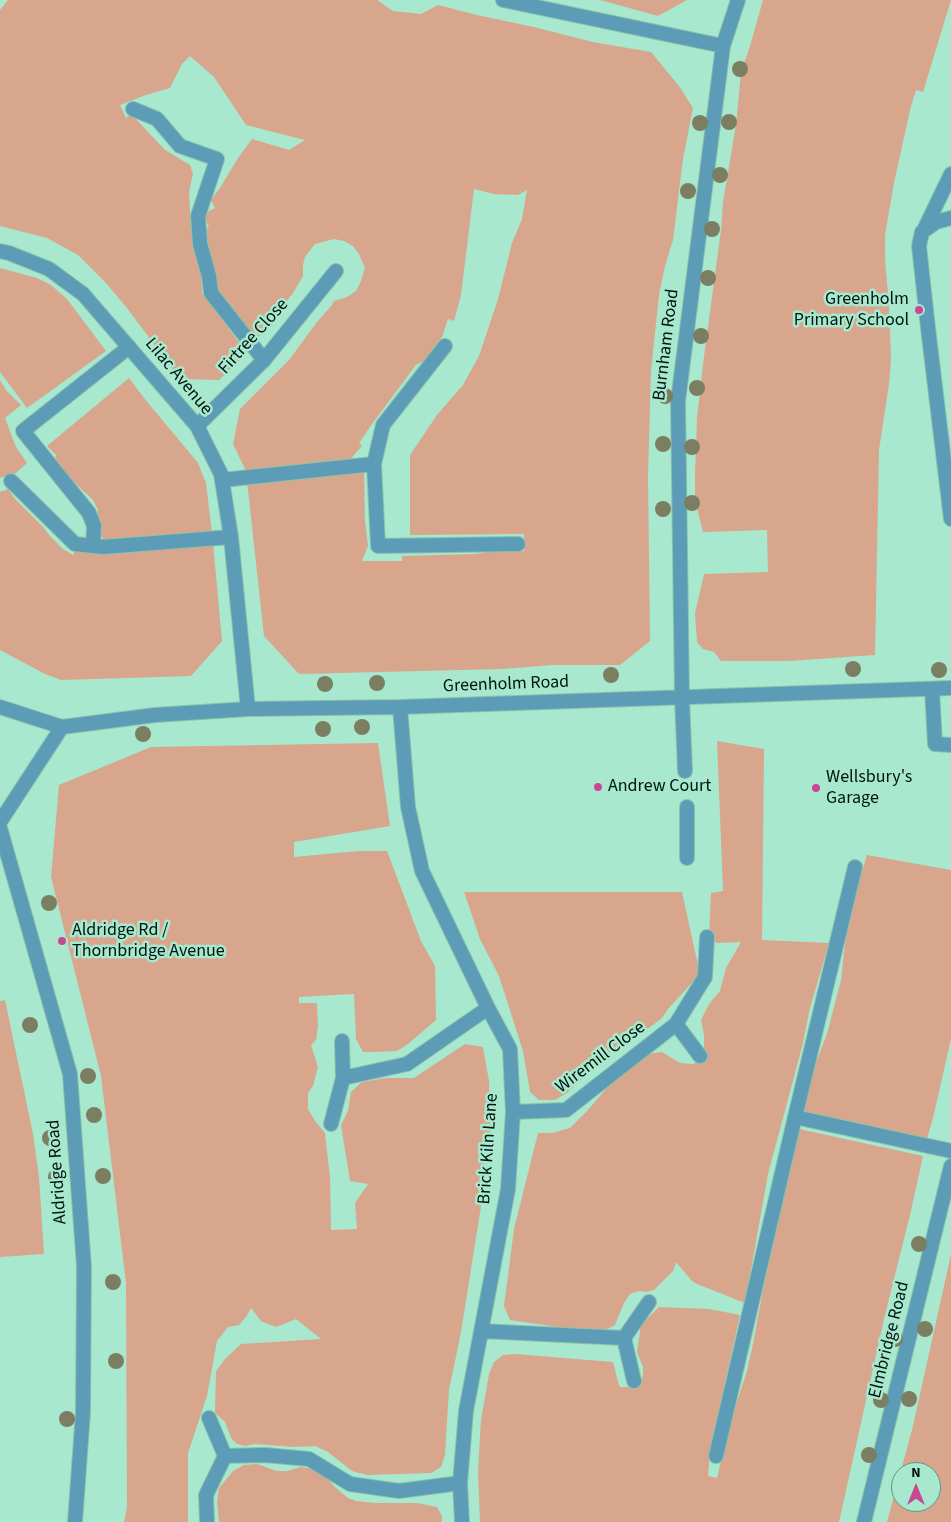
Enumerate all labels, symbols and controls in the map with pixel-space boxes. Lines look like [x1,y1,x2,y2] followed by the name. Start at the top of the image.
[649,288,685,402] street label: Burnham Road
[794,289,909,332] place label: Greenholm Primary School
[214,295,294,379] street label: Firtree Close
[913,304,925,316] marker: Greenholm Primary School
[139,334,217,420] street label: Lilac Avenue
[443,672,569,698] street label: Greenholm Road
[826,767,912,810] place label: Wellsbury's Garage
[608,776,711,798] place label: Andrew Court
[592,781,604,793] marker: Andrew Court
[810,782,822,794] marker: Wellsbury's Garage
[72,920,225,962] place label: Aldridge Rd / Thornbridge Avenue
[56,935,68,947] marker: Aldridge Rd / Thornbridge Avenue
[552,1017,650,1099] street label: Wiremill Close
[474,1093,504,1205] street label: Brick Kiln Lane
[44,1119,72,1225] street label: Aldridge Road
[865,1279,915,1401] street label: Elmbridge Road
[891,1462,941,1512] north arrow
[911,1463,921,1483] text: N

